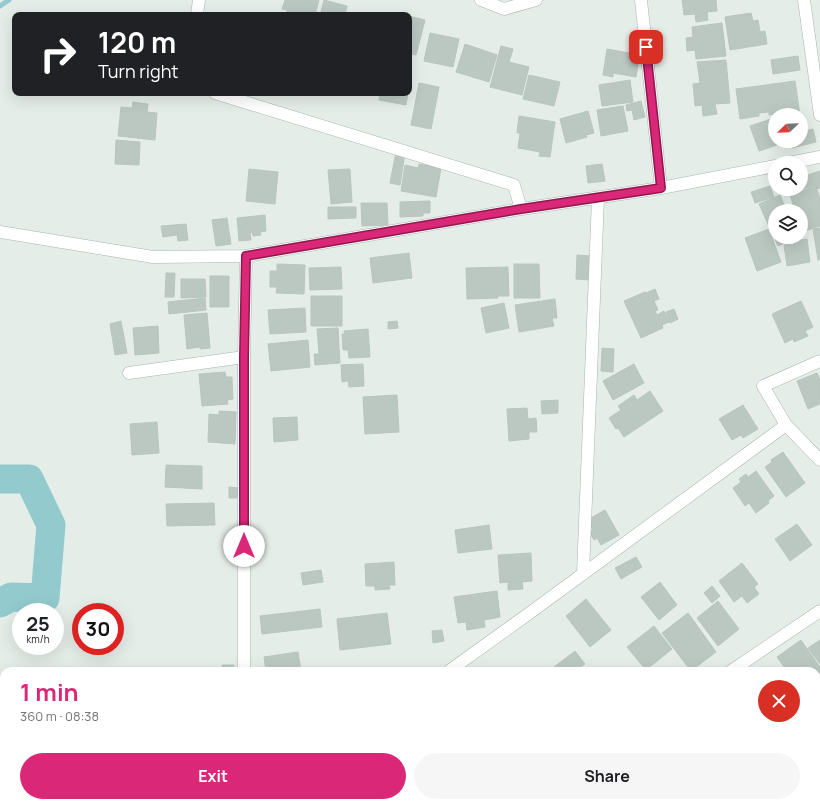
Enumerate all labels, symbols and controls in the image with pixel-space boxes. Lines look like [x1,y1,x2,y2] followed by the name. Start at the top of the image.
[98,23,176,61] text: 120 m
[32,28,84,80] icon: right
[629,30,663,64] pin
[635,36,657,58] icon: arrive
[98,59,179,83] text: Turn right
[768,108,808,148] north arrow
[768,108,808,244] map controls
[768,156,808,196] button: search
[768,204,808,244] button: layers
[223,525,265,567] position arrow
[72,603,124,655] speed limit sign: 30
[26,610,50,637] text: 25
[26,632,50,646] text: km/h
[20,675,79,708] text: 1 min
[758,680,800,722] button: close
[20,707,99,725] text: 360 m · 08:38
[20,753,406,799] button: Exit
[414,753,800,799] button: Share

